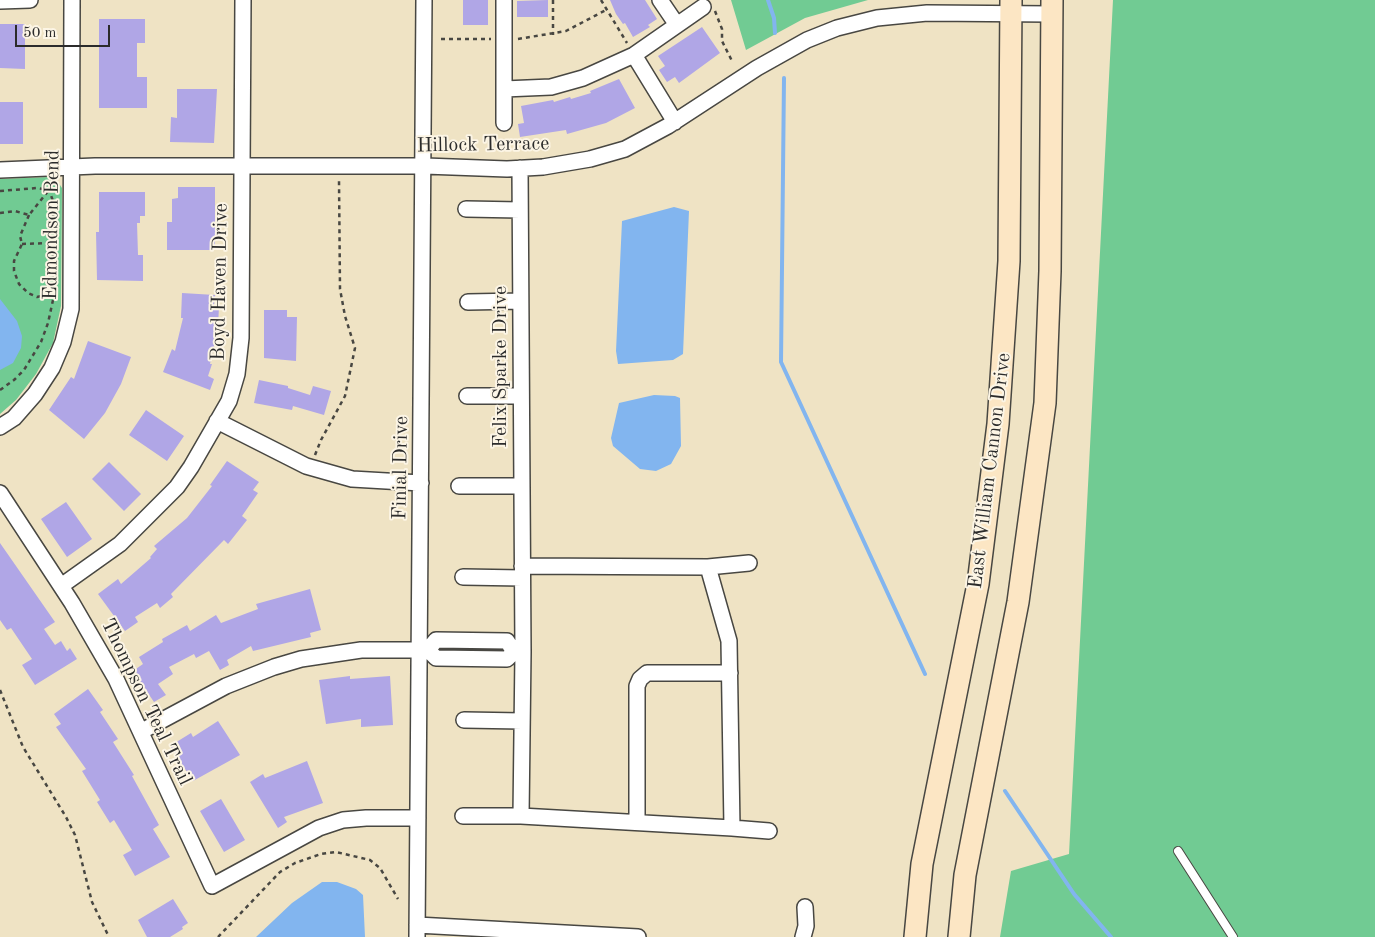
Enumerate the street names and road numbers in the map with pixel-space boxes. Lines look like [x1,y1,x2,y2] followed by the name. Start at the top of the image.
[416,132,550,158] street label: Hillock Terrace
[39,150,65,300] street label: Edmondson Bend
[207,203,233,361] street label: Boyd Haven Drive
[489,286,513,448] street label: Felix Sparke Drive
[964,352,1016,590] street label: East William Cannon Drive
[388,416,414,520] street label: Finial Drive
[95,615,197,789] street label: Thompson Teal Trail

